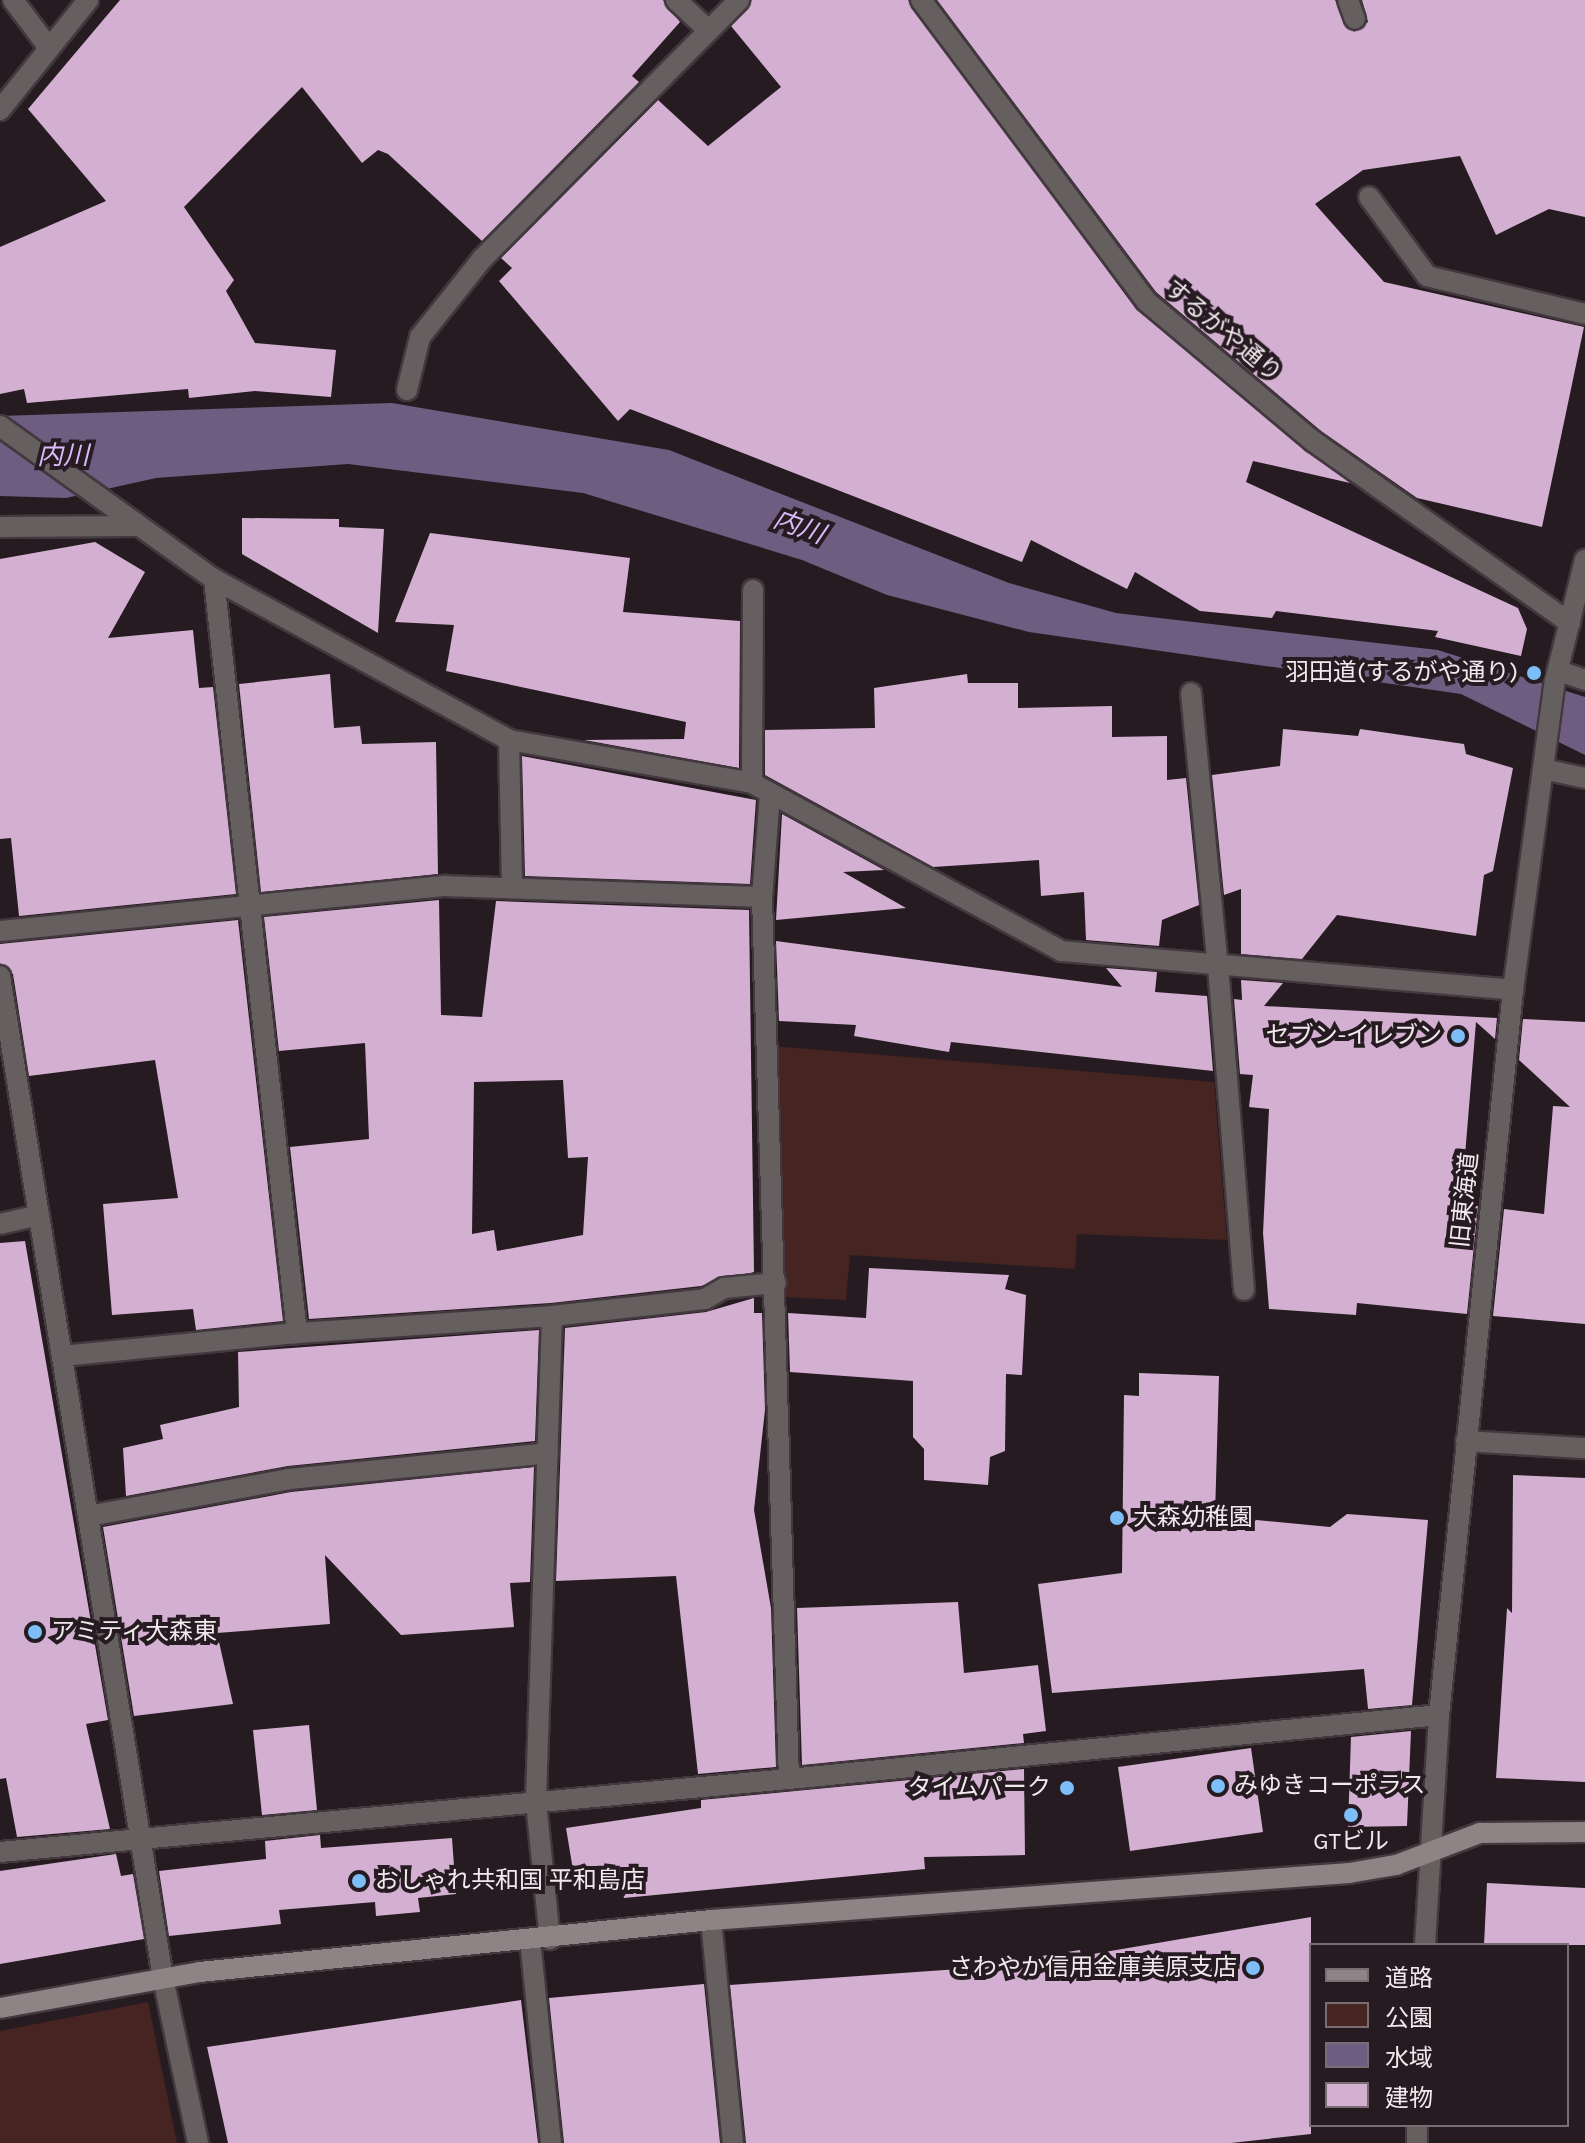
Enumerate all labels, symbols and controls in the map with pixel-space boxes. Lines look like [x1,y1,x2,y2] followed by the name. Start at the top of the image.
[1159,274,1287,388] street label: するがや通り
[37,440,89,472] water label: 内川
[769,503,829,551] water label: 内川
[1285,659,1518,687] place label: 羽田道(するがや通り)
[1525,664,1543,682] marker: 羽田道(するがや通り)
[1266,1022,1442,1050] place label: セブン-イレブン
[1449,1027,1467,1045] marker: セブン-イレブン
[1446,1151,1484,1249] street label: 旧東海道
[1133,1504,1253,1532] place label: 大森幼稚園
[1108,1509,1126,1527] marker: 大森幼稚園
[51,1618,219,1646] place label: アミティ大森東
[26,1623,44,1641] marker: アミティ大森東
[1234,1772,1426,1800] place label: みゆきコーポラス
[907,1774,1051,1802] place label: タイムパーク
[1209,1777,1227,1795] marker: みゆきコーポラス
[1058,1779,1076,1797] marker: タイムパーク
[1342,1806,1360,1824] marker: GTビル
[1313,1828,1389,1856] place label: GTビル
[375,1867,645,1895] place label: おしゃれ共和国 平和島店
[350,1872,368,1890] marker: おしゃれ共和国 平和島店
[1309,1943,1569,2127] legend
[949,1954,1237,1982] place label: さわやか信用金庫美原支店
[1244,1959,1262,1977] marker: さわやか信用金庫美原支店
[1385,1964,1433,1992] text: 道路
[1385,2004,1433,2032] text: 公園
[1385,2044,1433,2072] text: 水域
[1385,2084,1433,2112] text: 建物

